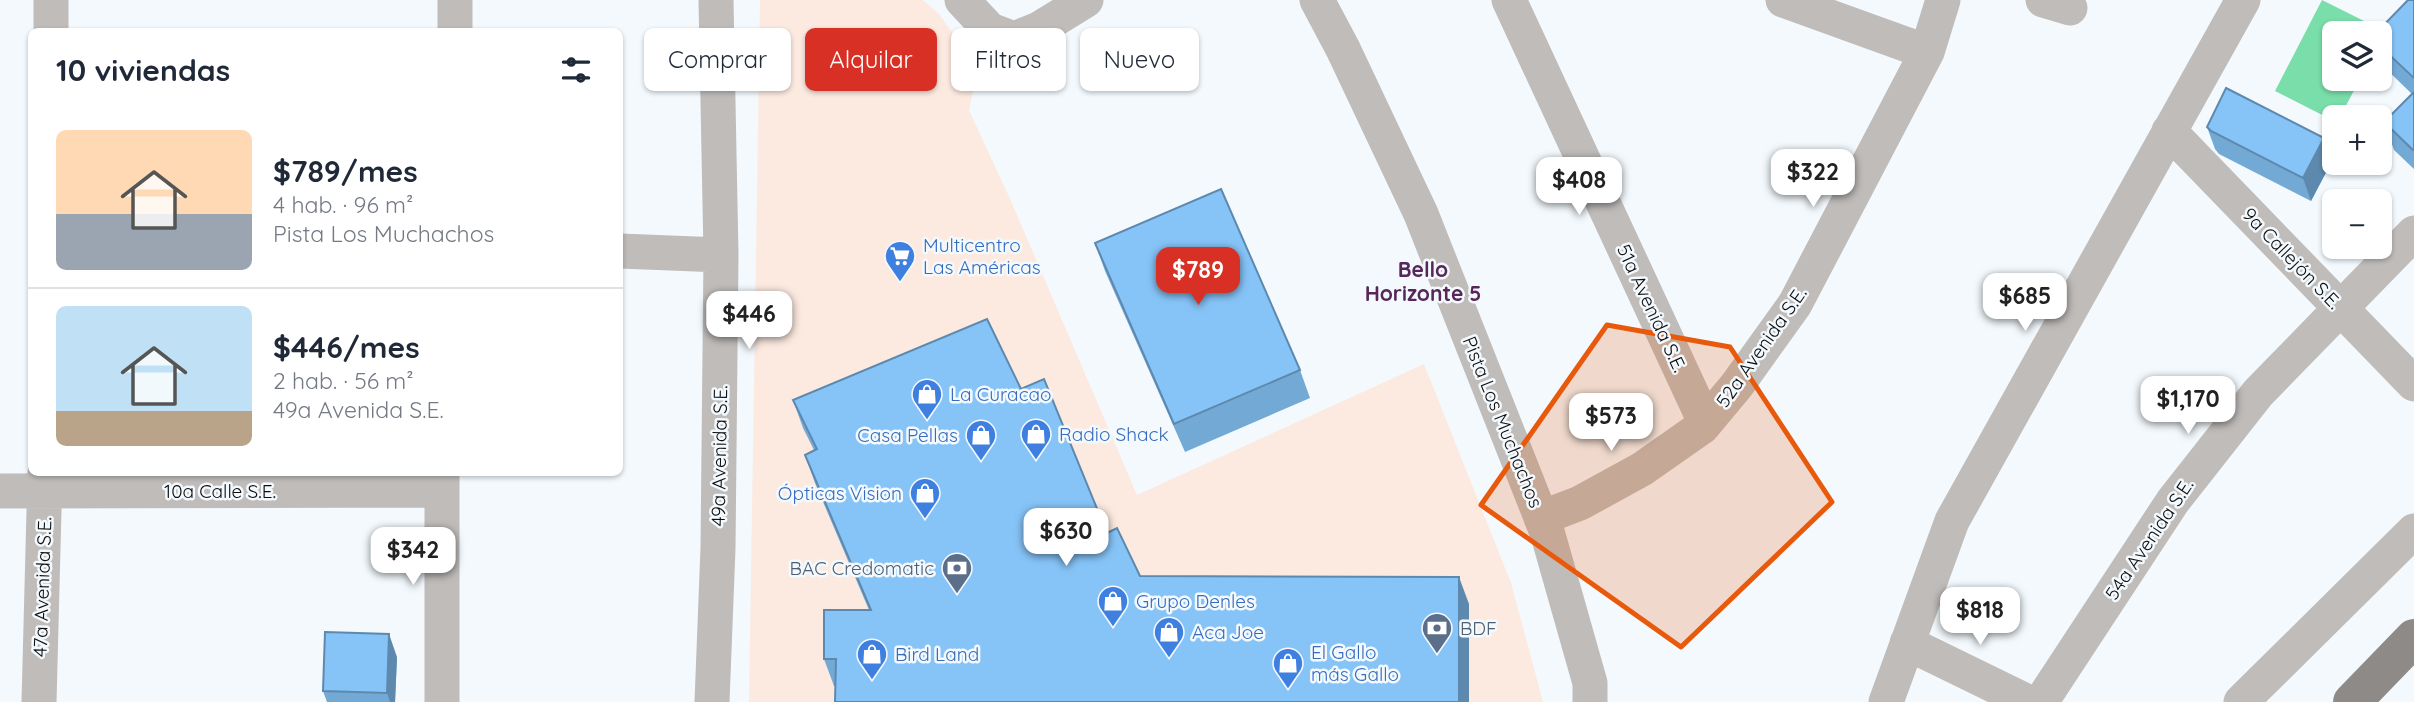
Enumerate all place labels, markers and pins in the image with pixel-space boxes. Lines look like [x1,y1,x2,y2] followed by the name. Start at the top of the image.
[1772,150,1854,209] pin: $322
[1538,158,1620,217] pin: $408
[923,233,1041,279] place label: Multicentro Las Américas
[883,239,917,283] supermarket icon: Multicentro Las Américas
[1157,247,1239,307] pin: $789
[1984,274,2066,333] pin: $685
[708,292,790,351] pin: $446
[2131,376,2245,436] pin: $1,170
[910,377,944,421] shop icon: La Curacao
[950,382,1051,406] place label: La Curacao
[1570,393,1652,453] pin: $573
[1019,417,1053,461] shop icon: Radio Shack
[964,418,998,462] shop icon: Casa Pellas
[1059,422,1169,446] place label: Radio Shack
[857,423,958,447] place label: Casa Pellas
[908,476,942,520] shop icon: Ópticas Vision
[778,481,902,505] place label: Ópticas Vision
[1025,508,1107,568] pin: $630
[372,528,454,587] pin: $342
[940,551,974,595] bank icon: BAC Credomatic
[790,556,934,580] place label: BAC Credomatic
[1096,584,1130,628] shop icon: Grupo Denles
[1939,588,2021,647] pin: $818
[1136,589,1255,613] place label: Grupo Denles
[1420,611,1454,655] bank icon: BDF
[1152,615,1186,659] shop icon: Aca Joe
[1460,616,1497,640] place label: BDF
[1192,620,1264,644] place label: Aca Joe
[855,637,889,681] shop icon: Bird Land
[1311,640,1399,686] place label: El Gallo más Gallo
[895,642,979,666] place label: Bird Land
[1271,646,1305,690] shop icon: El Gallo más Gallo

